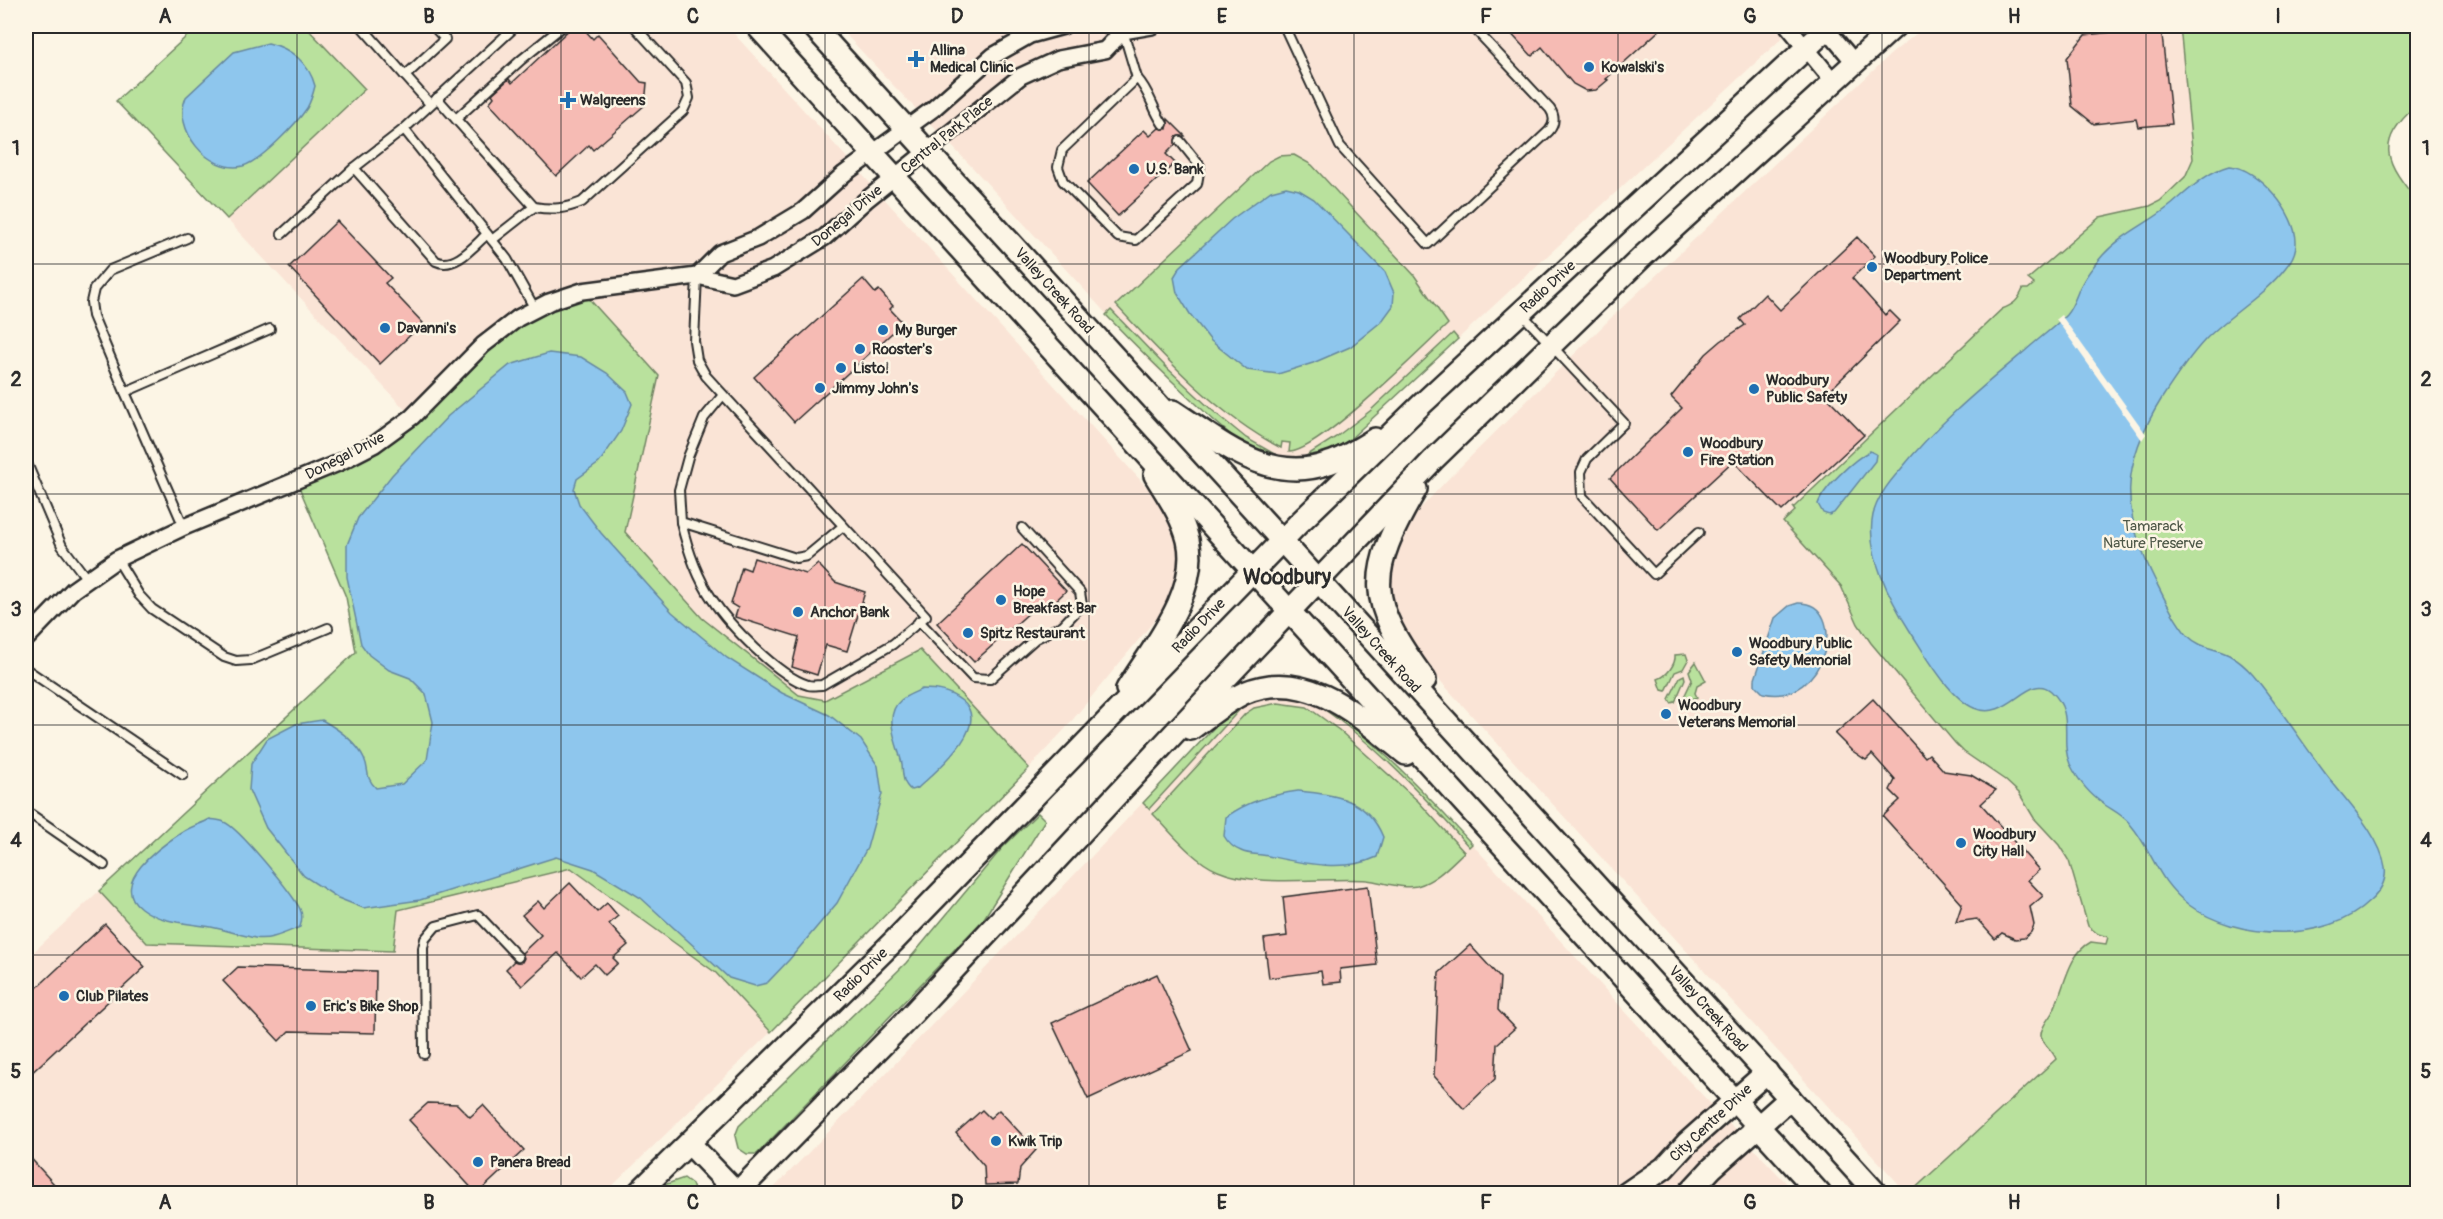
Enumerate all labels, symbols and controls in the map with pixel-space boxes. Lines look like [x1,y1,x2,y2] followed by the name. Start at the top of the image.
[159,4,172,29] text: A
[423,4,435,29] text: B
[687,4,699,29] text: C
[951,4,964,29] text: D
[1217,4,1228,29] text: E
[1480,4,1492,29] text: F
[1743,4,1757,29] text: G
[2008,4,2021,29] text: H
[2275,4,2281,29] text: I
[930,41,1014,77] place label: Allina Medical Clinic
[907,50,925,68] marker: Allina Medical Clinic
[1601,58,1664,77] place label: Kowalski's
[1582,60,1596,74] marker: Kowalski's
[580,91,646,110] place label: Walgreens
[897,92,997,178] street label: Central Park Place
[561,93,575,107] marker: Walgreens
[12,136,20,161] text: 1
[2422,136,2430,161] text: 1
[1146,160,1204,179] place label: U.S. Bank
[1127,162,1141,176] marker: U.S. Bank
[808,181,887,251] street label: Donegal Drive
[1010,244,1098,338] street label: Valley Creek Road
[1884,249,1988,285] place label: Woodbury Police Department
[1516,256,1580,317] street label: Radio Drive
[1865,260,1879,274] marker: Woodbury Police Department
[397,319,456,338] place label: Davanni's
[378,321,392,335] marker: Davanni's
[895,321,958,340] place label: My Burger
[876,323,890,337] marker: My Burger
[872,340,932,359] place label: Rooster's
[853,342,867,356] marker: Rooster's
[853,359,889,378] place label: Listo!
[834,361,848,375] marker: Listo!
[10,367,22,392] text: 2
[2420,367,2432,392] text: 2
[1766,371,1848,407] place label: Woodbury Public Safety
[832,379,919,398] place label: Jimmy John's
[813,381,827,395] marker: Jimmy John's
[1747,382,1761,396] marker: Woodbury Public Safety
[302,428,388,484] street label: Donegal Drive
[1700,434,1774,470] place label: Woodbury Fire Station
[1681,445,1695,459] marker: Woodbury Fire Station
[2103,517,2204,553] park label: Tamarack Nature Preserve
[1243,564,1331,591] district label: Woodbury
[1013,582,1097,618] place label: Hope Breakfast Bar
[994,593,1008,607] marker: Hope Breakfast Bar
[1168,594,1230,657] street label: Radio Drive
[10,597,22,622] text: 3
[2420,597,2432,622] text: 3
[810,603,890,622] place label: Anchor Bank
[1337,603,1425,697] street label: Valley Creek Road
[791,605,805,619] marker: Anchor Bank
[980,624,1086,643] place label: Spitz Restaurant
[961,626,975,640] marker: Spitz Restaurant
[1749,634,1853,670] place label: Woodbury Public Safety Memorial
[1730,645,1744,659] marker: Woodbury Public Safety Memorial
[1678,696,1796,732] place label: Woodbury Veterans Memorial
[1659,707,1673,721] marker: Woodbury Veterans Memorial
[1973,825,2037,861] place label: Woodbury City Hall
[10,828,22,853] text: 4
[2420,828,2432,853] text: 4
[1954,836,1968,850] marker: Woodbury City Hall
[830,943,893,1006] street label: Radio Drive
[1664,962,1752,1056] street label: Valley Creek Road
[76,987,148,1006] place label: Club Pilates
[57,989,71,1003] marker: Club Pilates
[323,997,419,1016] place label: Eric's Bike Shop
[304,999,318,1013] marker: Eric's Bike Shop
[11,1059,22,1084] text: 5
[2421,1059,2432,1084] text: 5
[1666,1079,1757,1166] street label: City Centre Drive
[1008,1132,1062,1151] place label: Kwik Trip
[989,1134,1003,1148] marker: Kwik Trip
[490,1153,571,1172] place label: Panera Bread
[471,1155,485,1169] marker: Panera Bread
[159,1190,172,1215] text: A
[423,1190,435,1215] text: B
[687,1190,699,1215] text: C
[951,1190,964,1215] text: D
[1217,1190,1228,1215] text: E
[1480,1190,1492,1215] text: F
[1743,1190,1757,1215] text: G
[2008,1190,2021,1215] text: H
[2275,1190,2281,1215] text: I

